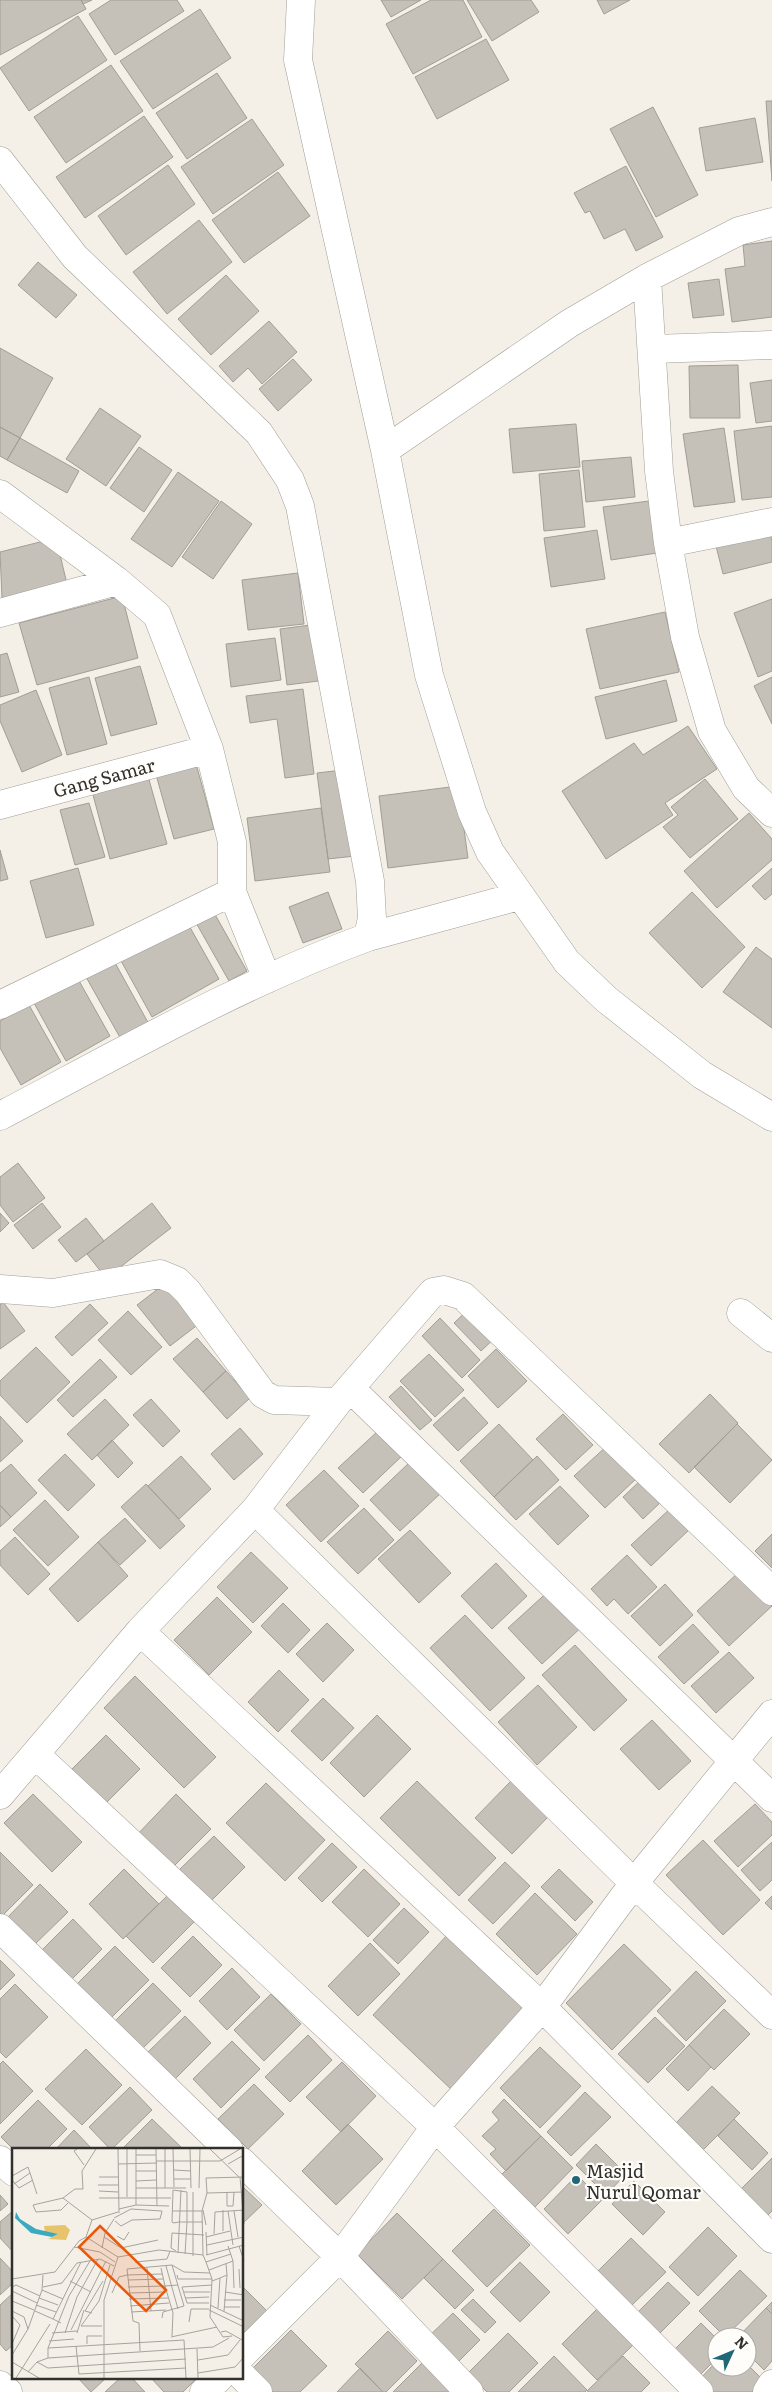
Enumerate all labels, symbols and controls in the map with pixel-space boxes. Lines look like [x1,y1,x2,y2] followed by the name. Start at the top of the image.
[50,750,158,804] street label: Gang Samar
[12,2148,244,2380] inset map
[586,2157,701,2205] place label: Masjid Nurul Qomar
[570,2174,582,2186] marker: Masjid Nurul Qomar
[707,2327,757,2377] north arrow
[731,2331,754,2354] text: N

